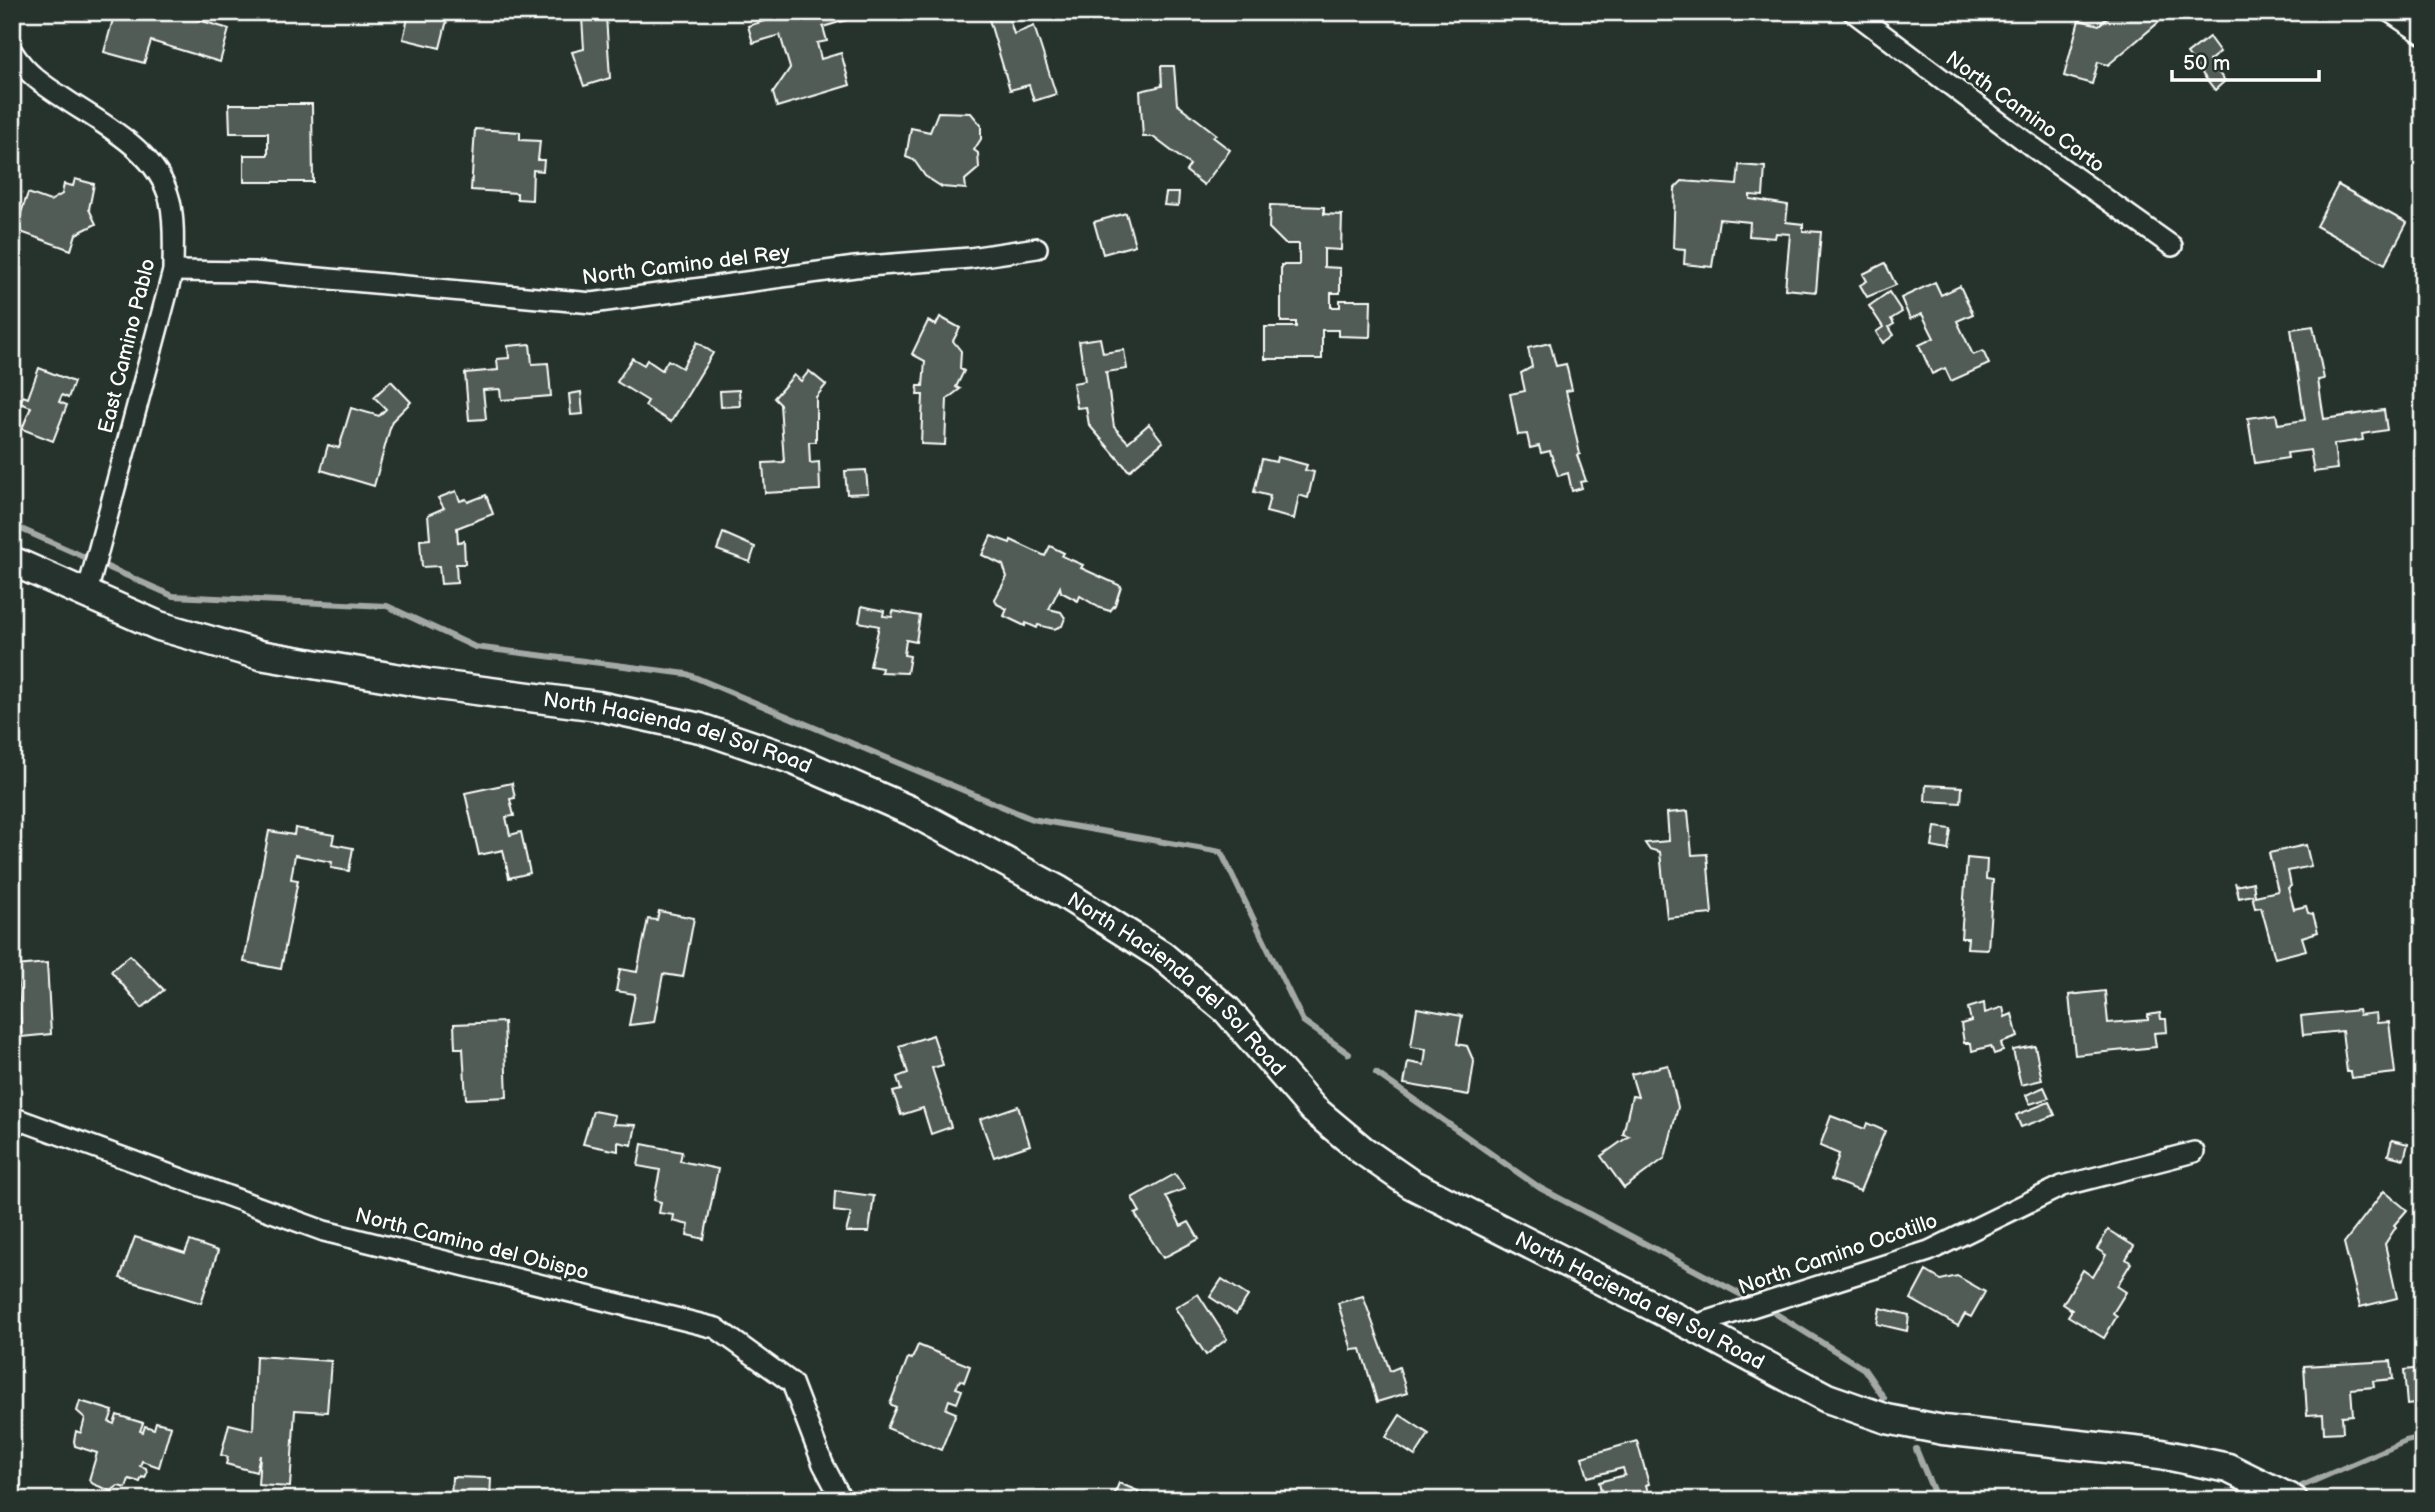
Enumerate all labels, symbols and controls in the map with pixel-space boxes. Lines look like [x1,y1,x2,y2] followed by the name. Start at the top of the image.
[2172,38,2320,82] scale bar
[1941,46,2109,178] street label: North Camino Corto
[2183,51,2230,76] text: 50 m
[581,240,792,290] street label: North Camino del Rey
[93,256,161,436] street label: East Camino Pablo
[542,686,816,779] street label: North Hacienda del Sol Road
[1063,887,1291,1081] street label: North Hacienda del Sol Road
[353,1203,591,1285] street label: North Camino del Obispo
[1735,1208,1941,1300] street label: North Camino Ocotillo
[1511,1226,1769,1375] street label: North Hacienda del Sol Road

